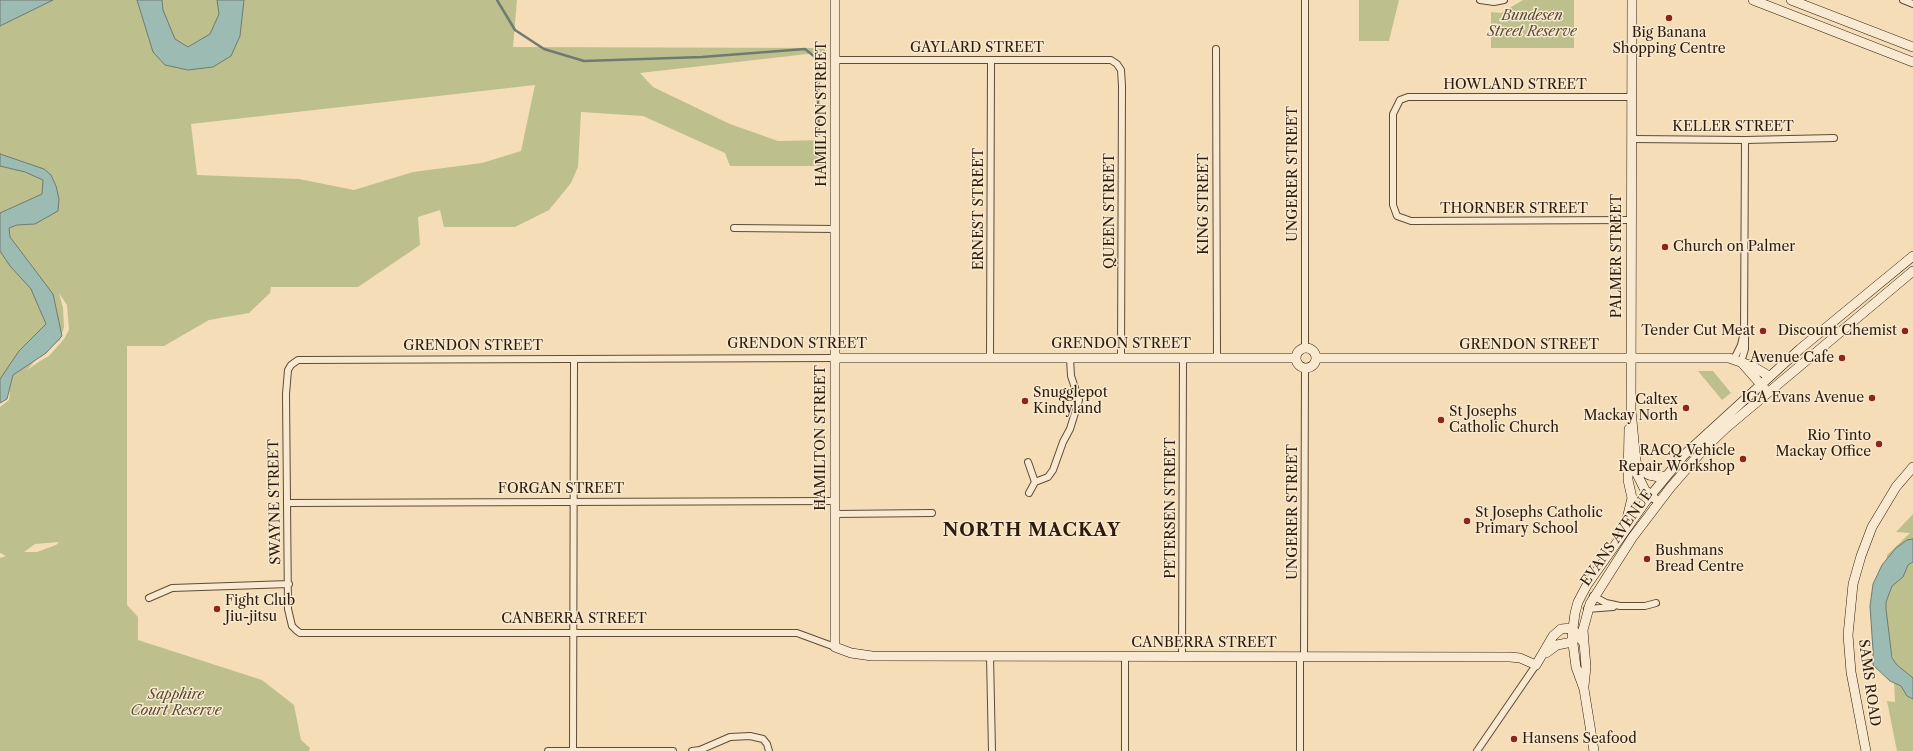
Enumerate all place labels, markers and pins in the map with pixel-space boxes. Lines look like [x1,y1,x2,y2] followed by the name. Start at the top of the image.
[1664,13,1674,23] marker: Big Banana Shopping Centre
[1612,25,1726,58] place label: Big Banana Shopping Centre
[1673,239,1795,255] place label: Church on Palmer
[1660,242,1670,252] marker: Church on Palmer
[1641,323,1755,339] place label: Tender Cut Meat
[1778,323,1897,339] place label: Discount Chemist
[1758,326,1768,336] marker: Tender Cut Meat
[1900,326,1910,336] marker: Discount Chemist
[1750,350,1834,366] place label: Avenue Cafe
[1837,353,1847,363] marker: Avenue Cafe
[1033,385,1108,418] place label: Snugglepot Kindyland
[1741,390,1864,406] place label: IGA Evans Avenue
[1583,392,1678,424] place label: Caltex Mackay North
[1867,393,1877,403] marker: IGA Evans Avenue
[1020,396,1030,406] marker: Snugglepot Kindyland
[1681,403,1691,413] marker: Caltex Mackay North
[1449,404,1559,436] place label: St Josephs Catholic Church
[1436,415,1446,425] marker: St Josephs Catholic Church
[1776,428,1871,460] place label: Rio Tinto Mackay Office
[1874,439,1884,449] marker: Rio Tinto Mackay Office
[1618,443,1735,476] place label: RACQ Vehicle Repair Workshop
[1738,454,1748,464] marker: RACQ Vehicle Repair Workshop
[1475,505,1603,538] place label: St Josephs Catholic Primary School
[1462,516,1472,526] marker: St Josephs Catholic Primary School
[1655,543,1744,576] place label: Bushmans Bread Centre
[1642,554,1652,564] marker: Bushmans Bread Centre
[225,593,295,626] place label: Fight Club Jiu-jitsu
[212,604,222,614] marker: Fight Club Jiu-jitsu
[1522,731,1637,747] place label: Hansens Seafood
[1509,734,1519,744] marker: Hansens Seafood

